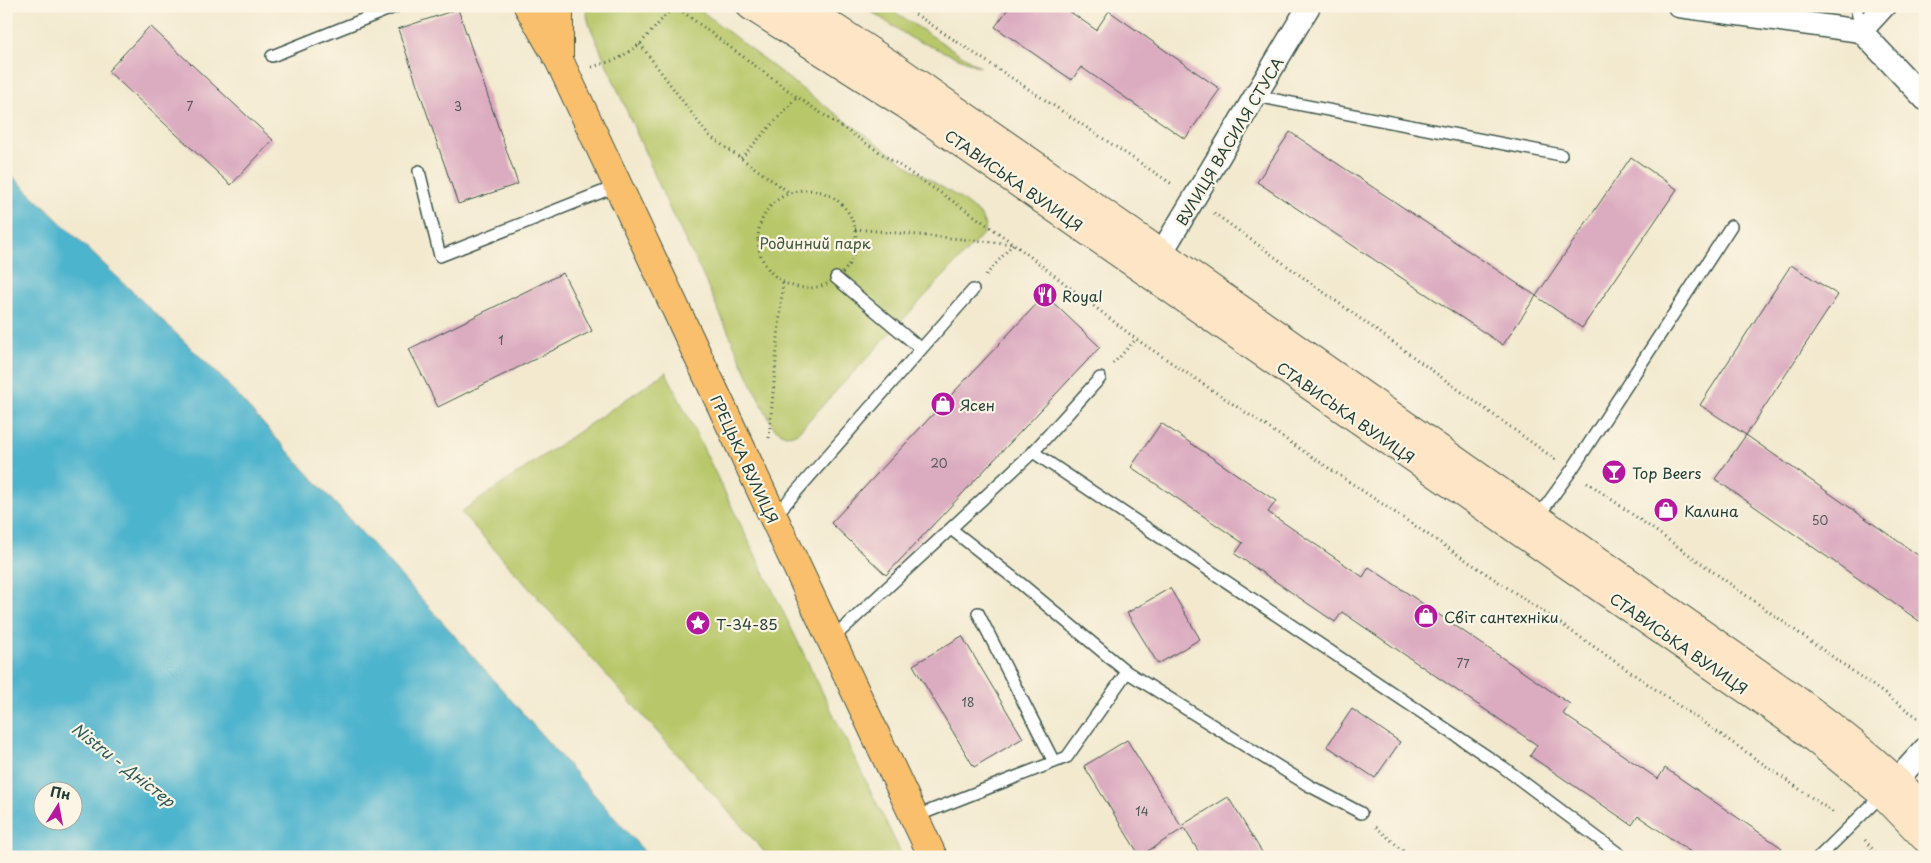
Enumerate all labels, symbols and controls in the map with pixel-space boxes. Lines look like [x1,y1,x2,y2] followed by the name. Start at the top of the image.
[1169,52,1289,230] street label: ВУЛИЦЯ ВАСИЛЯ СТУСА
[187,97,194,115] house number: 7
[454,97,462,115] house number: 3
[940,124,1088,236] street label: СТАВИСЬКА ВУЛИЦЯ
[759,231,871,254] park label: Родинний парк
[1032,282,1058,308] restaurant icon: Royal
[1062,284,1103,307] place label: Royal
[498,331,504,349] house number: 1
[1272,356,1420,468] street label: СТАВИСЬКА ВУЛИЦЯ
[705,391,785,527] street label: ГРЕЦЬКА ВУЛИЦЯ
[930,391,956,417] shop icon: Ясен
[960,393,995,416] place label: Ясен
[930,454,948,472] house number: 20
[1601,459,1627,485] bar icon: Top Beers
[1632,461,1701,484] place label: Top Beers
[1653,497,1679,523] shop icon: Калина
[1684,499,1739,522] place label: Калина
[1812,511,1828,529] house number: 50
[1605,587,1753,699] street label: СТАВИСЬКА ВУЛИЦЯ
[1413,603,1439,629] shop icon: Світ сантехніки
[1444,605,1559,628] place label: Світ сантехніки
[685,610,711,636] place icon: Т-34-85
[716,612,778,635] place label: Т-34-85
[1456,654,1470,672] house number: 77
[962,693,974,711] house number: 18
[67,716,181,812] water label: Nistru - Дністер
[32,780,82,830] north arrow
[49,781,73,805] text: Пн
[1135,802,1149,820] house number: 14

